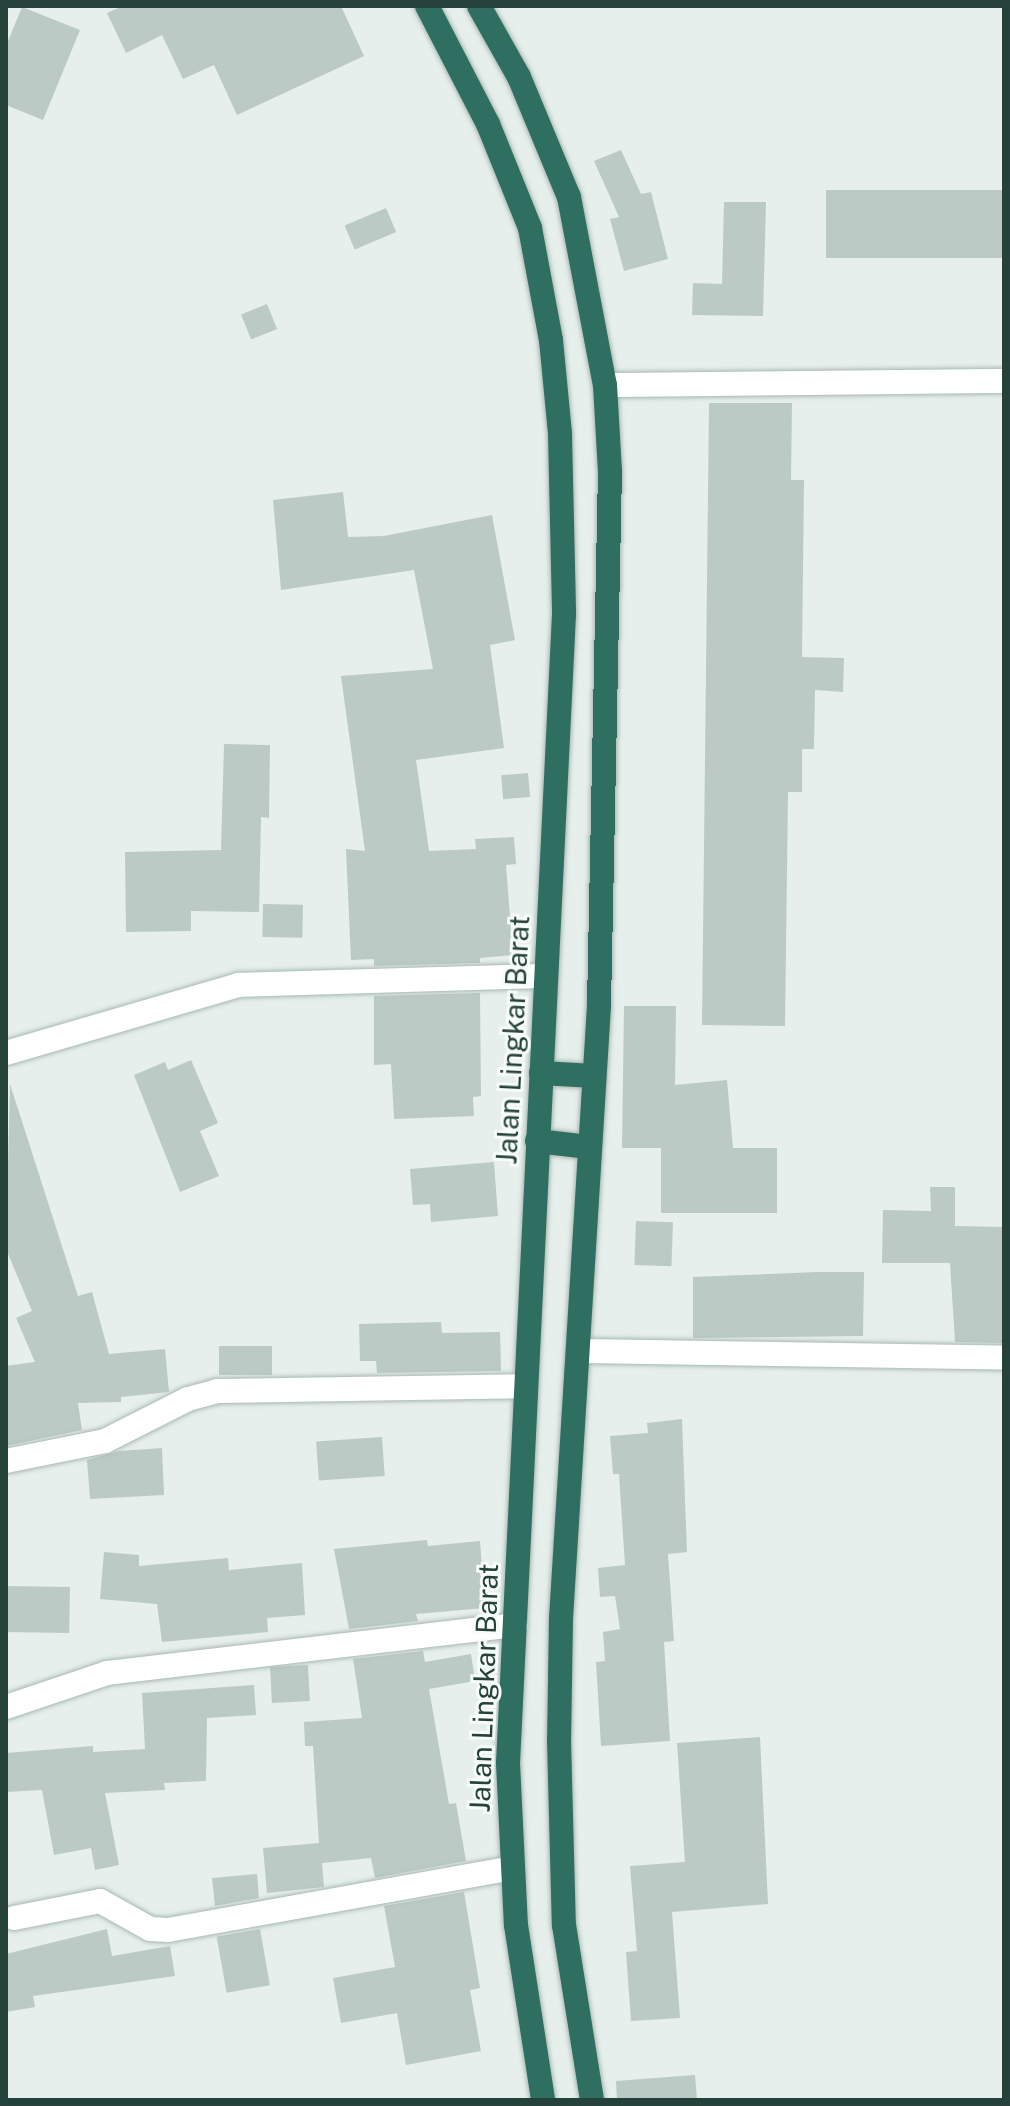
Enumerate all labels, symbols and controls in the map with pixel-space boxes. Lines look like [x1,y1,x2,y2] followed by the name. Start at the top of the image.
[490,915,536,1165] street label: Jalan Lingkar Barat
[463,1563,505,1813] street label: Jalan Lingkar Barat

